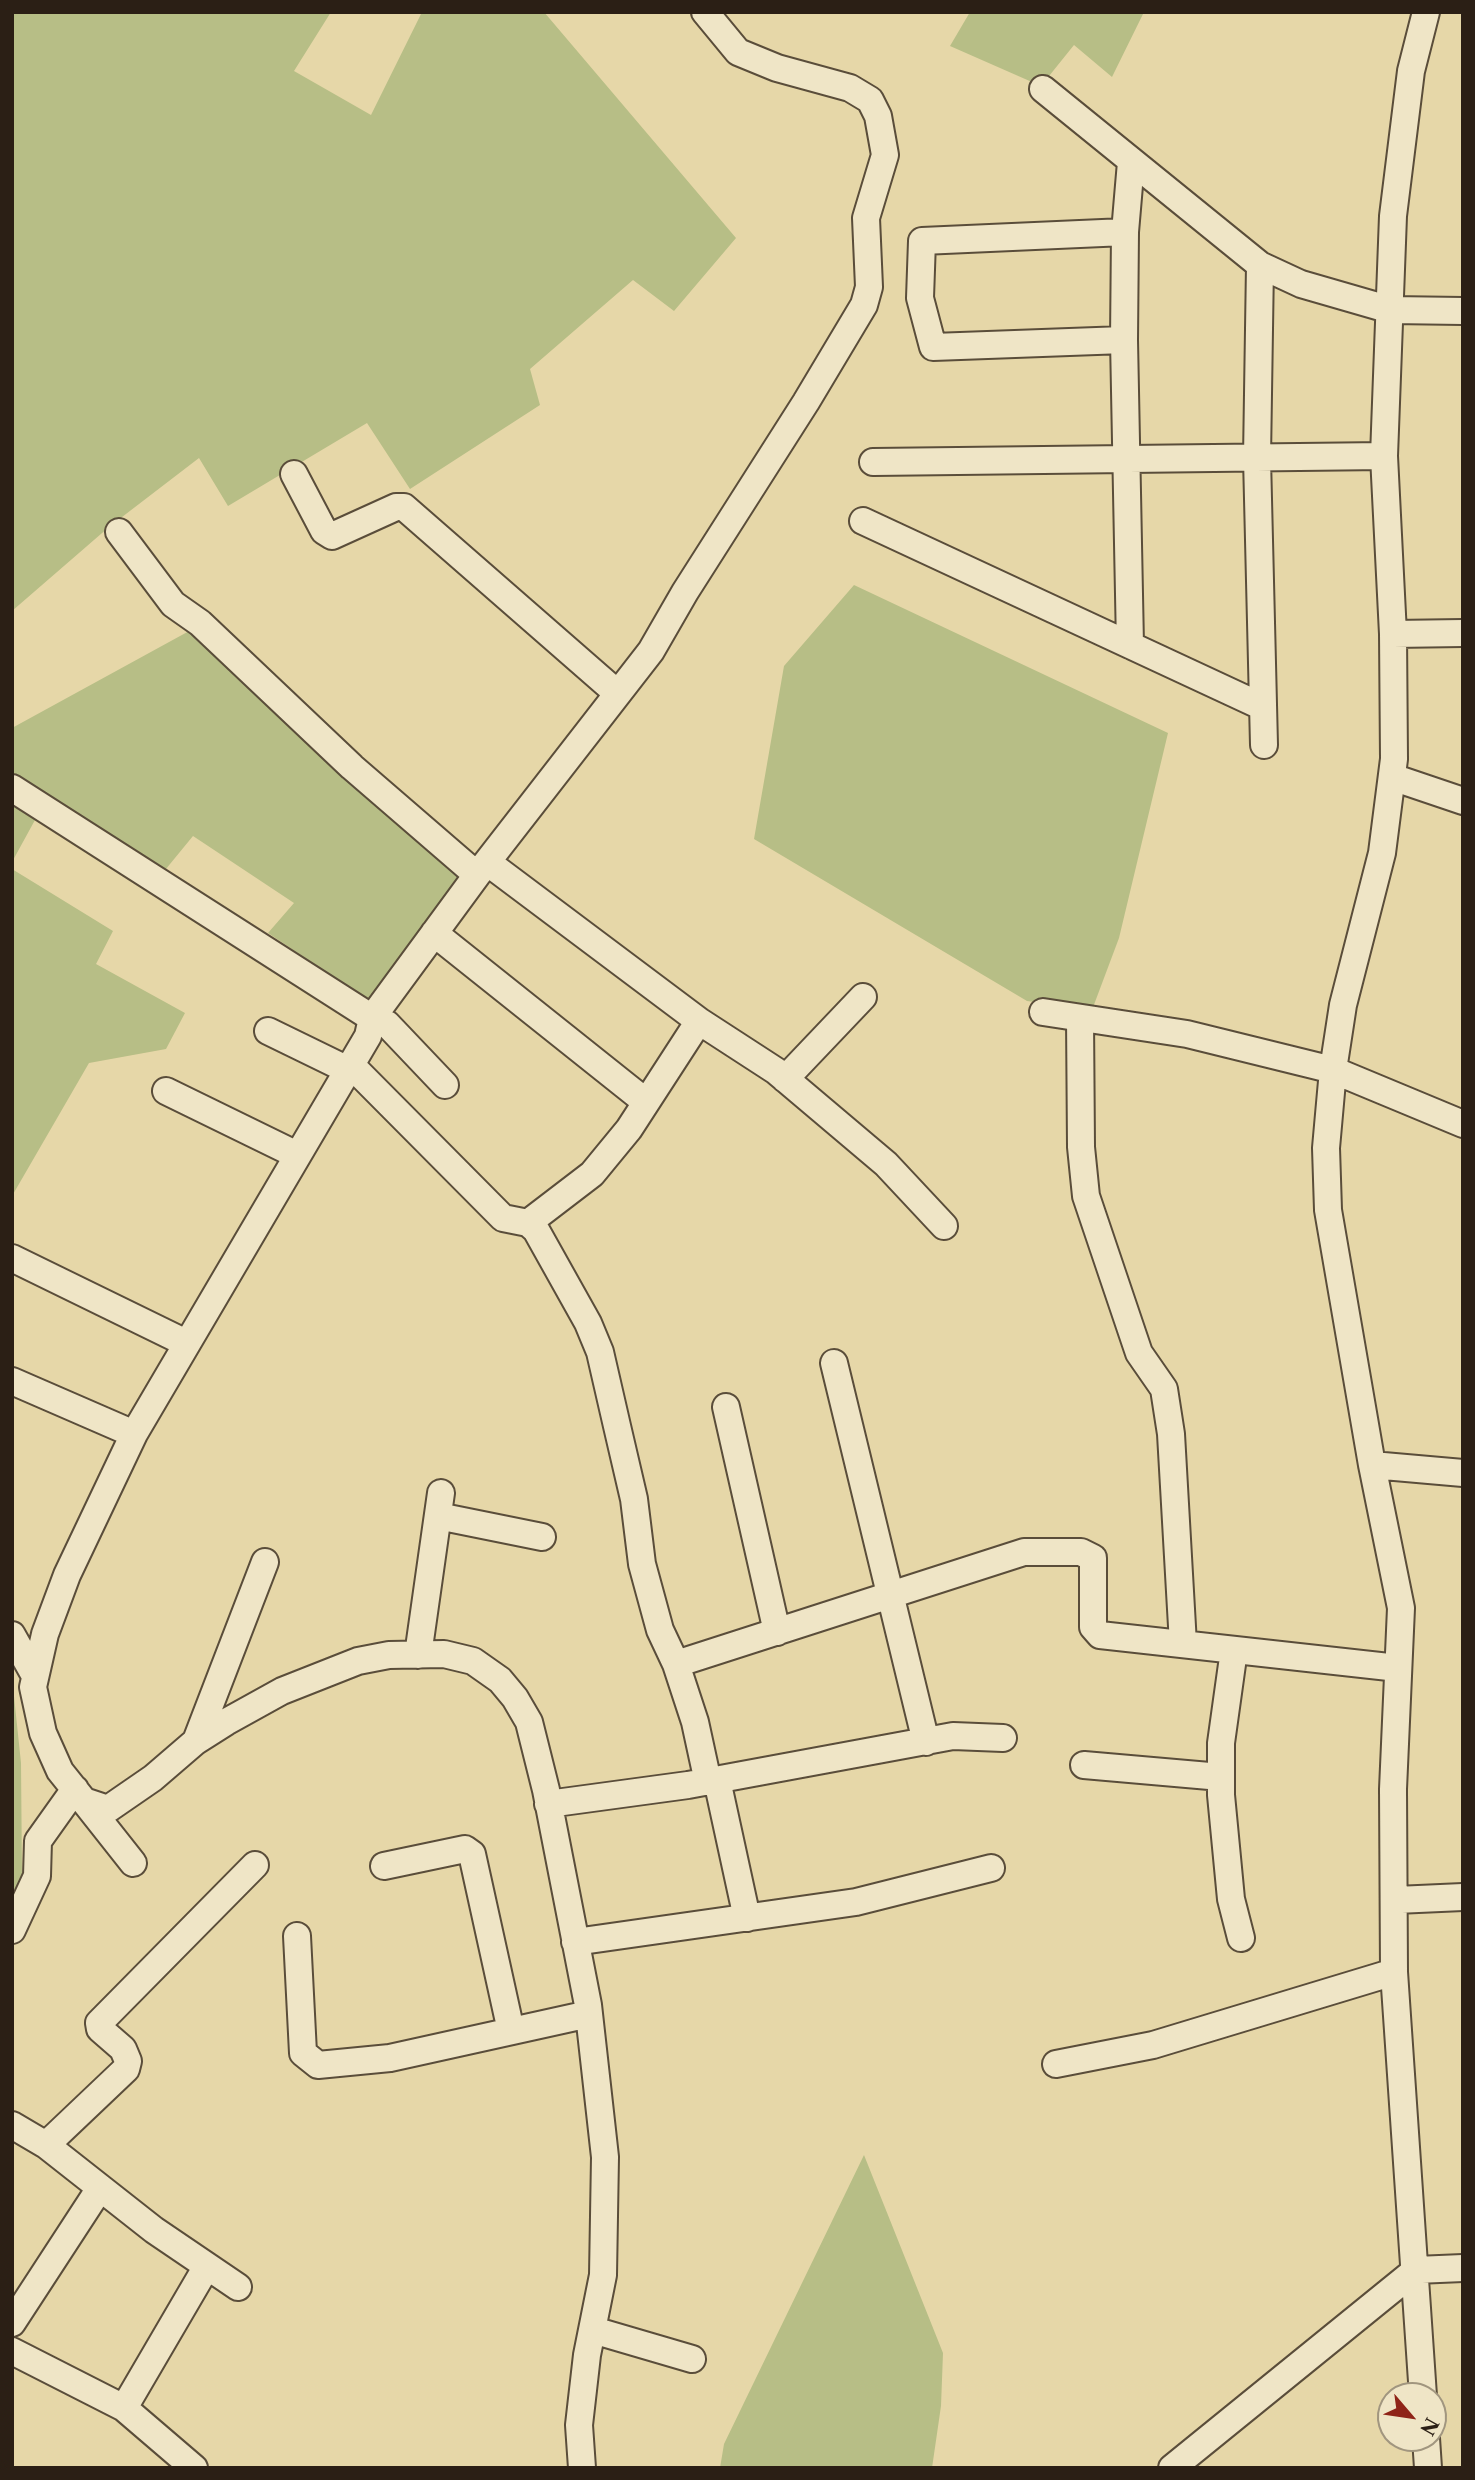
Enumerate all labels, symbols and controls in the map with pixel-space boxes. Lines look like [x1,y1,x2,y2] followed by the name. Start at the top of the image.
[1377,2382,1447,2452] north arrow
[1415,2414,1443,2439] text: N

